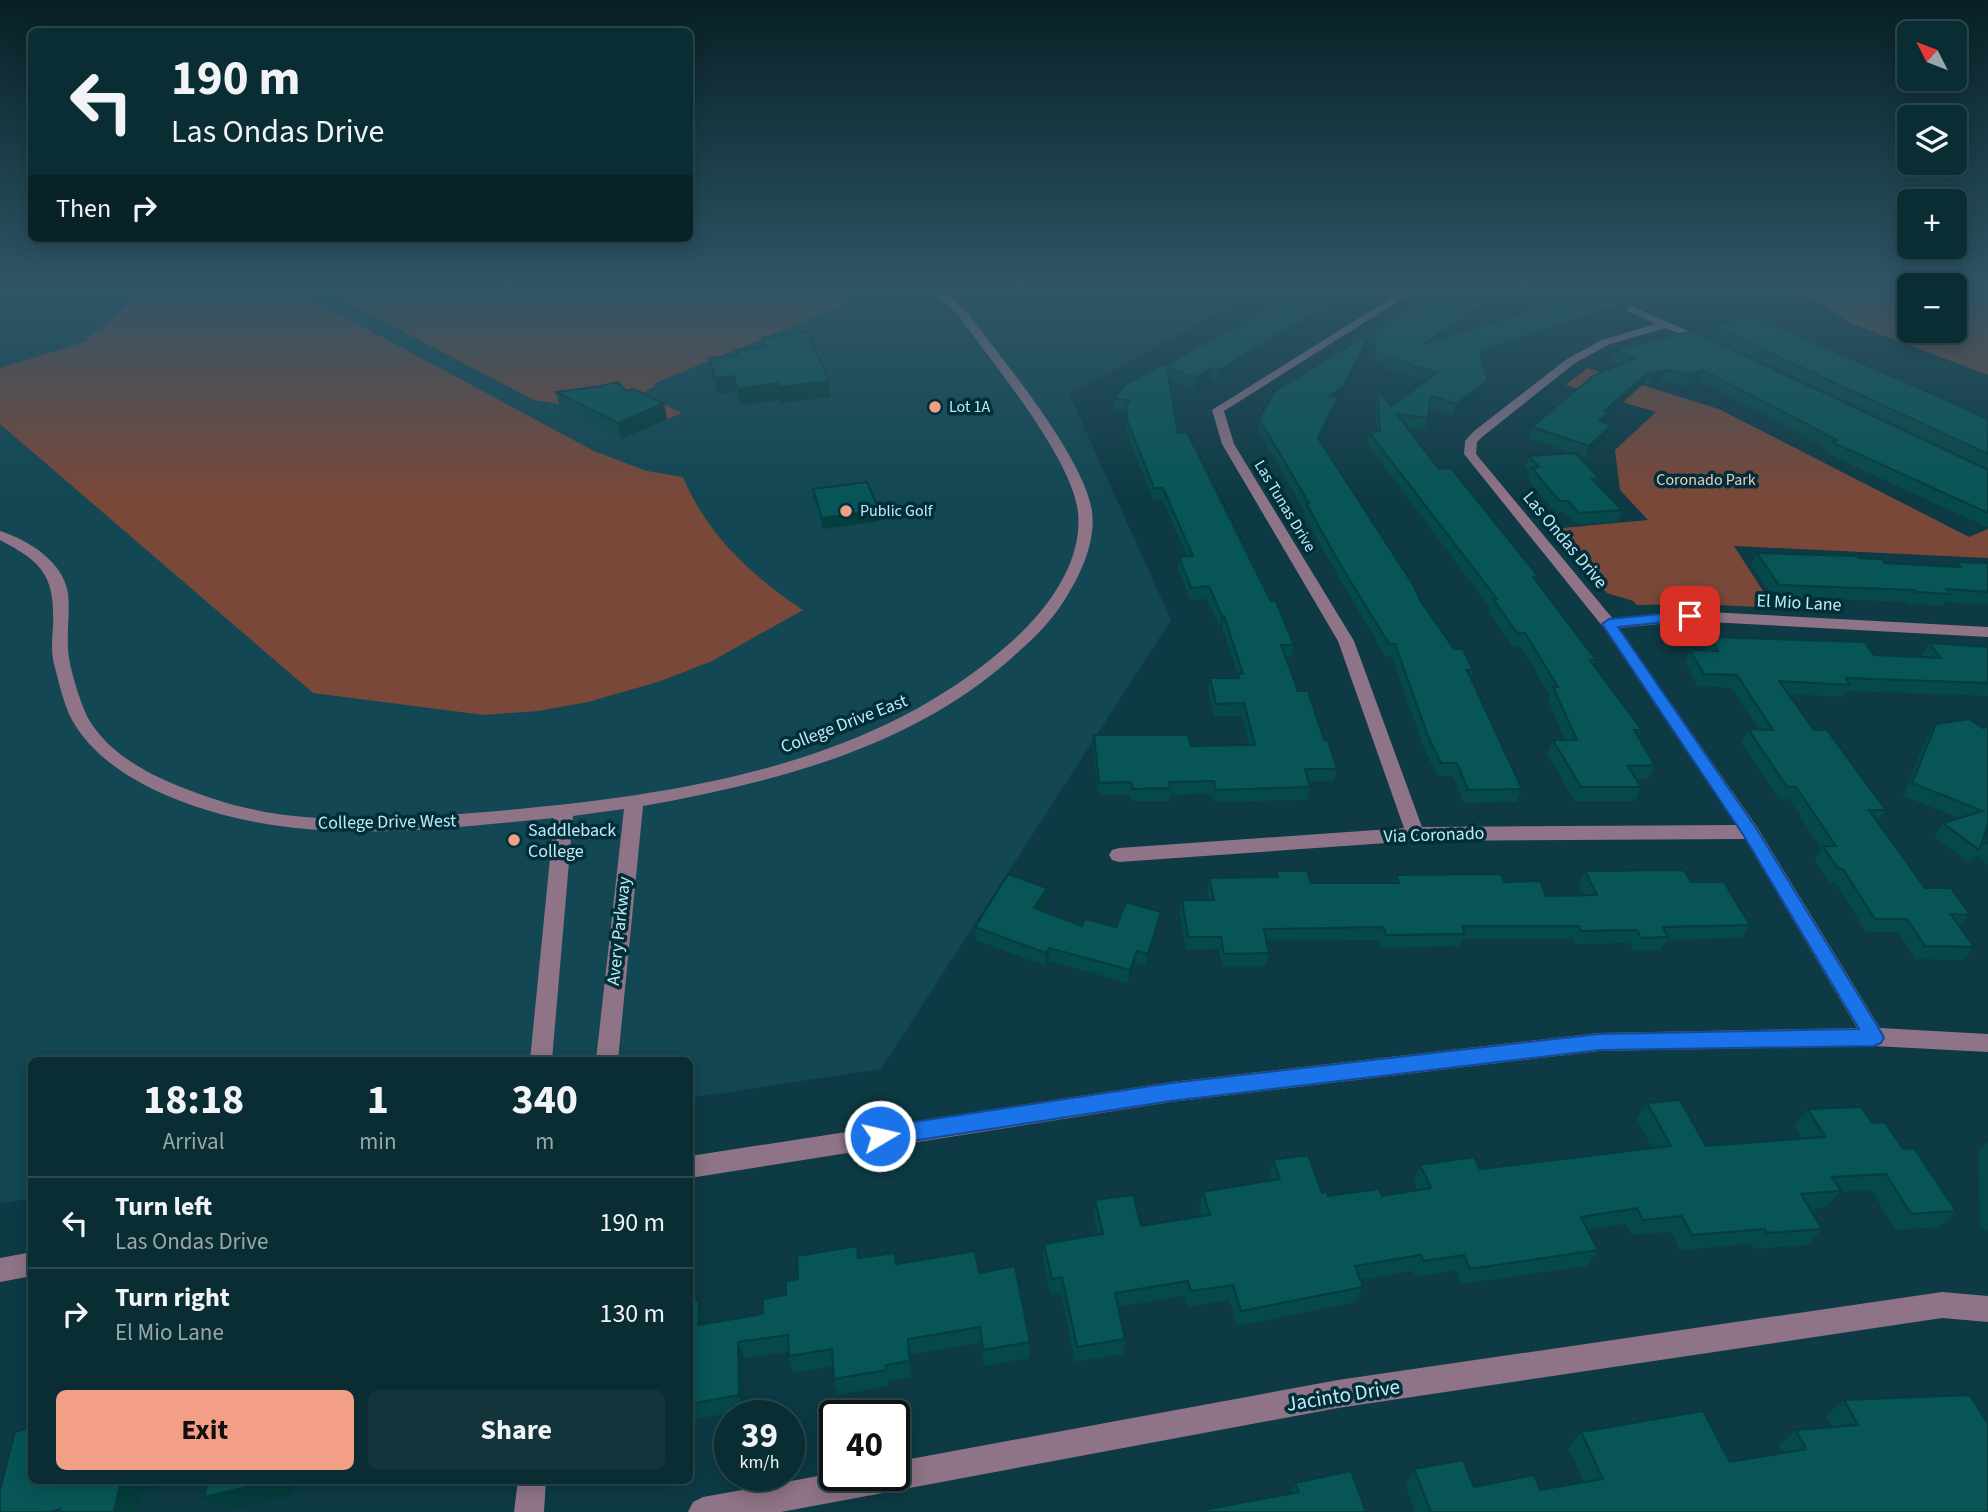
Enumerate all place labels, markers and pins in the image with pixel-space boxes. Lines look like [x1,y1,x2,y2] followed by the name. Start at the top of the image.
[949,396,991,418] place label: Lot 1A
[927,399,943,415] marker: Lot 1A
[860,500,934,522] place label: Public Golf
[838,503,854,519] marker: Public Golf
[1660,586,1720,646] pin
[528,818,616,864] place label: Saddleback College
[506,832,522,848] marker: Saddleback College

